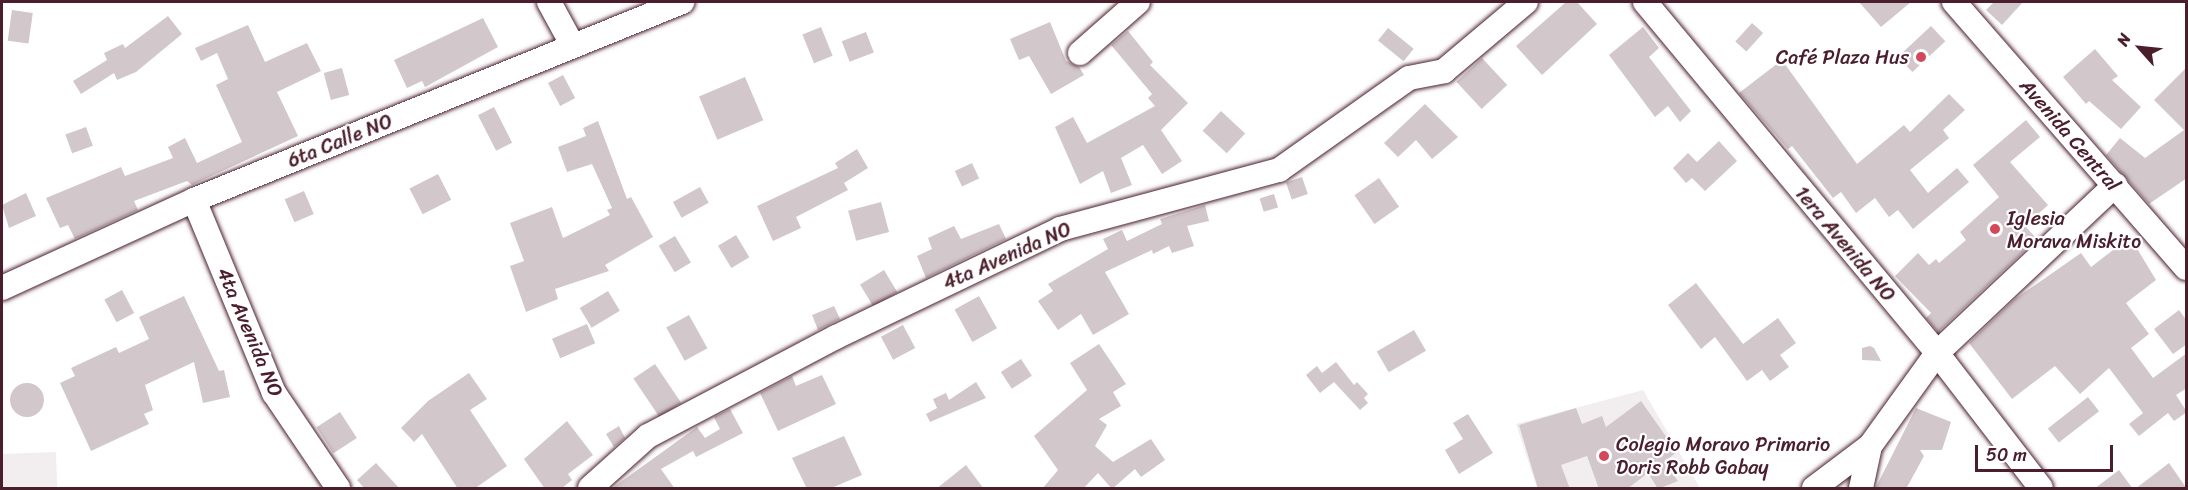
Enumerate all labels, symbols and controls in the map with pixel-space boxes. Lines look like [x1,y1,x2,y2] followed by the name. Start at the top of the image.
[2110,18,2170,78] north arrow
[2108,28,2139,51] text: N
[1775,45,1909,69] place label: Café Plaza Hus
[1914,50,1928,64] marker: Café Plaza Hus
[2015,74,2125,196] street label: Avenida Central
[284,109,396,173] street label: 6ta Calle NO
[1790,181,1900,307] street label: 1era Avenida NO
[2007,206,2141,253] place label: Iglesia Morava Miskito
[939,217,1075,295] street label: 4ta Avenida NO
[1988,222,2002,236] marker: Iglesia Morava Miskito
[212,264,288,400] street label: 4ta Avenida NO
[1616,432,1830,479] place label: Colegio Moravo Primario Doris Robb Gabay
[1978,433,2116,471] scale bar
[1986,439,2027,471] text: 50 m
[1597,449,1611,463] marker: Colegio Moravo Primario Doris Robb Gabay

